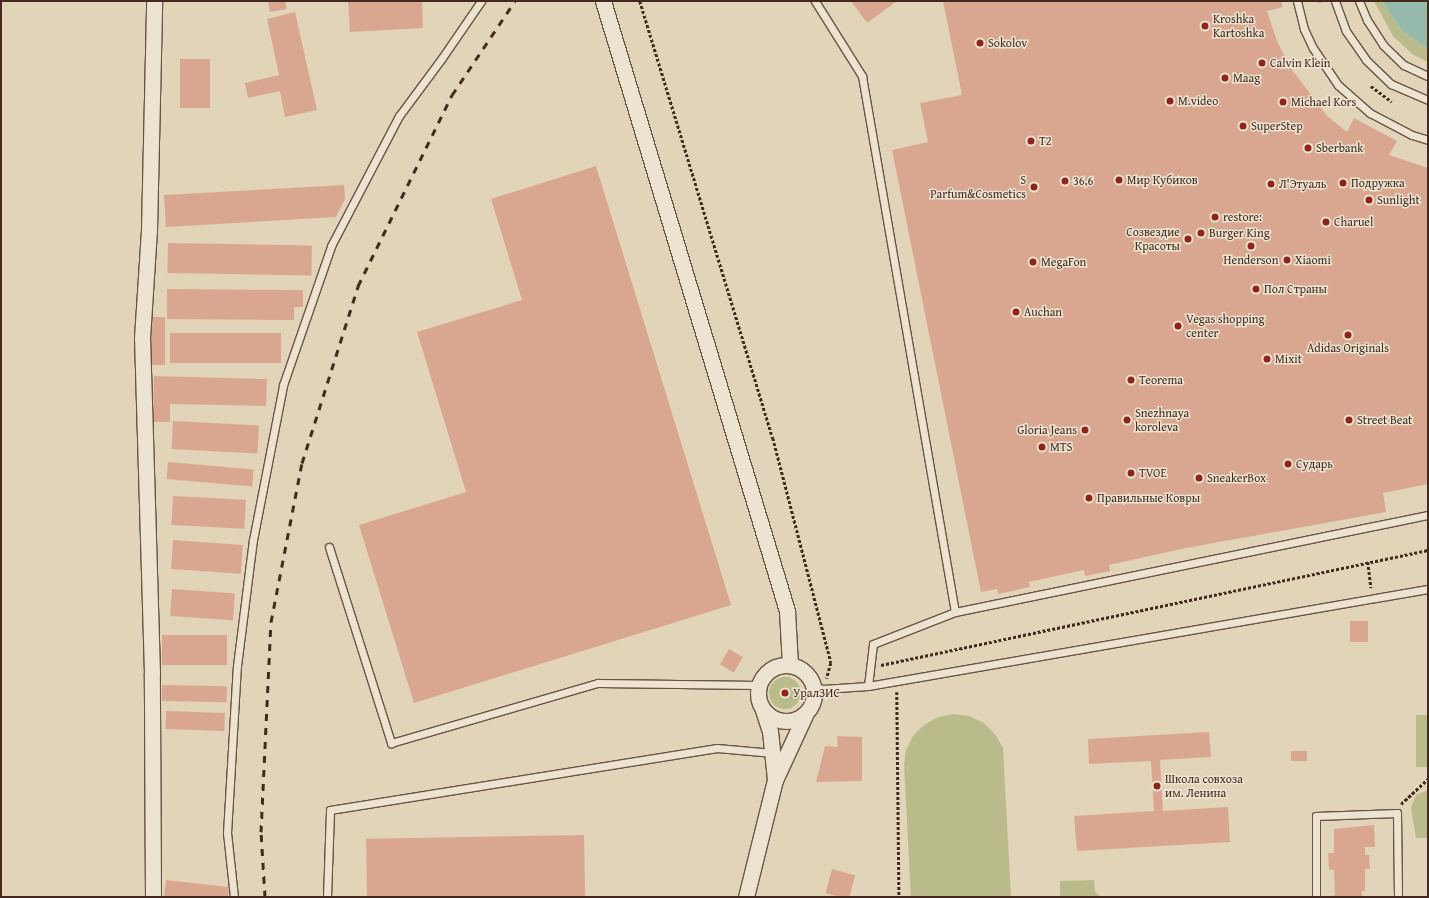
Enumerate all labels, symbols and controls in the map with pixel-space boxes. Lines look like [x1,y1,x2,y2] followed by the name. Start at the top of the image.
[1213,12,1264,40] place label: Kroshka Kartoshka
[1200,21,1210,31] marker: Kroshka Kartoshka
[988,36,1027,50] place label: Sokolov
[975,38,985,48] marker: Sokolov
[1270,56,1330,70] place label: Calvin Klein
[1257,58,1267,68] marker: Calvin Klein
[1233,71,1260,85] place label: Maag
[1220,73,1230,83] marker: Maag
[1178,94,1218,108] place label: M.video
[1291,95,1356,109] place label: Michael Kors
[1165,96,1175,106] marker: M.video
[1278,97,1288,107] marker: Michael Kors
[1251,119,1303,133] place label: SuperStep
[1238,121,1248,131] marker: SuperStep
[1039,134,1052,148] place label: T2
[1026,136,1036,146] marker: T2
[1316,141,1363,155] place label: Sberbank
[1303,143,1313,153] marker: Sberbank
[930,173,1026,201] place label: S Parfum&Cosmetics
[1127,173,1198,187] place label: Мир Кубиков
[1073,174,1093,188] place label: 36,6
[1114,175,1124,185] marker: Мир Кубиков
[1060,176,1070,186] marker: 36,6
[1351,176,1405,190] place label: Подружка
[1279,177,1326,191] place label: Л'Этуаль
[1338,178,1348,188] marker: Подружка
[1266,179,1276,189] marker: Л'Этуаль
[1029,182,1039,192] marker: S Parfum&Cosmetics
[1377,193,1420,207] place label: Sunlight
[1364,195,1374,205] marker: Sunlight
[1223,210,1262,224] place label: restore:
[1210,212,1220,222] marker: restore:
[1334,215,1373,229] place label: Charuel
[1321,217,1331,227] marker: Charuel
[1126,225,1180,253] place label: Созвездие Красоты
[1209,226,1270,240] place label: Burger King
[1196,228,1206,238] marker: Burger King
[1183,234,1193,244] marker: Созвездие Красоты
[1246,241,1256,251] marker: Henderson
[1224,253,1278,267] place label: Henderson
[1295,253,1331,267] place label: Xiaomi
[1041,255,1086,269] place label: MegaFon
[1282,255,1292,265] marker: Xiaomi
[1028,257,1038,267] marker: MegaFon
[1264,282,1327,296] place label: Пол Страны
[1251,284,1261,294] marker: Пол Страны
[1024,305,1062,319] place label: Auchan
[1011,307,1021,317] marker: Auchan
[1186,312,1264,340] place label: Vegas shopping center
[1173,321,1183,331] marker: Vegas shopping center
[1343,330,1353,340] marker: Adidas Originals
[1307,341,1389,355] place label: Adidas Originals
[1275,352,1302,366] place label: Mixit
[1262,354,1272,364] marker: Mixit
[1139,373,1183,387] place label: Teorema
[1126,375,1136,385] marker: Teorema
[1135,406,1189,434] place label: Snezhnaya koroleva
[1357,413,1412,427] place label: Street Beat
[1122,415,1132,425] marker: Snezhnaya koroleva
[1344,415,1354,425] marker: Street Beat
[1017,423,1077,437] place label: Gloria Jeans
[1080,425,1090,435] marker: Gloria Jeans
[1050,440,1072,454] place label: MTS
[1037,442,1047,452] marker: MTS
[1296,457,1333,471] place label: Сударь
[1283,459,1293,469] marker: Сударь
[1139,466,1166,480] place label: TVOE
[1126,468,1136,478] marker: TVOE
[1207,471,1266,485] place label: SneakerBox
[1194,473,1204,483] marker: SneakerBox
[1097,491,1200,505] place label: Правильные Ковры
[1084,493,1094,503] marker: Правильные Ковры
[793,686,840,700] place label: УралЗИС
[780,688,790,698] marker: УралЗИС
[1165,772,1243,800] place label: Школа совхоза им. Ленина
[1152,781,1162,791] marker: Школа совхоза им. Ленина

